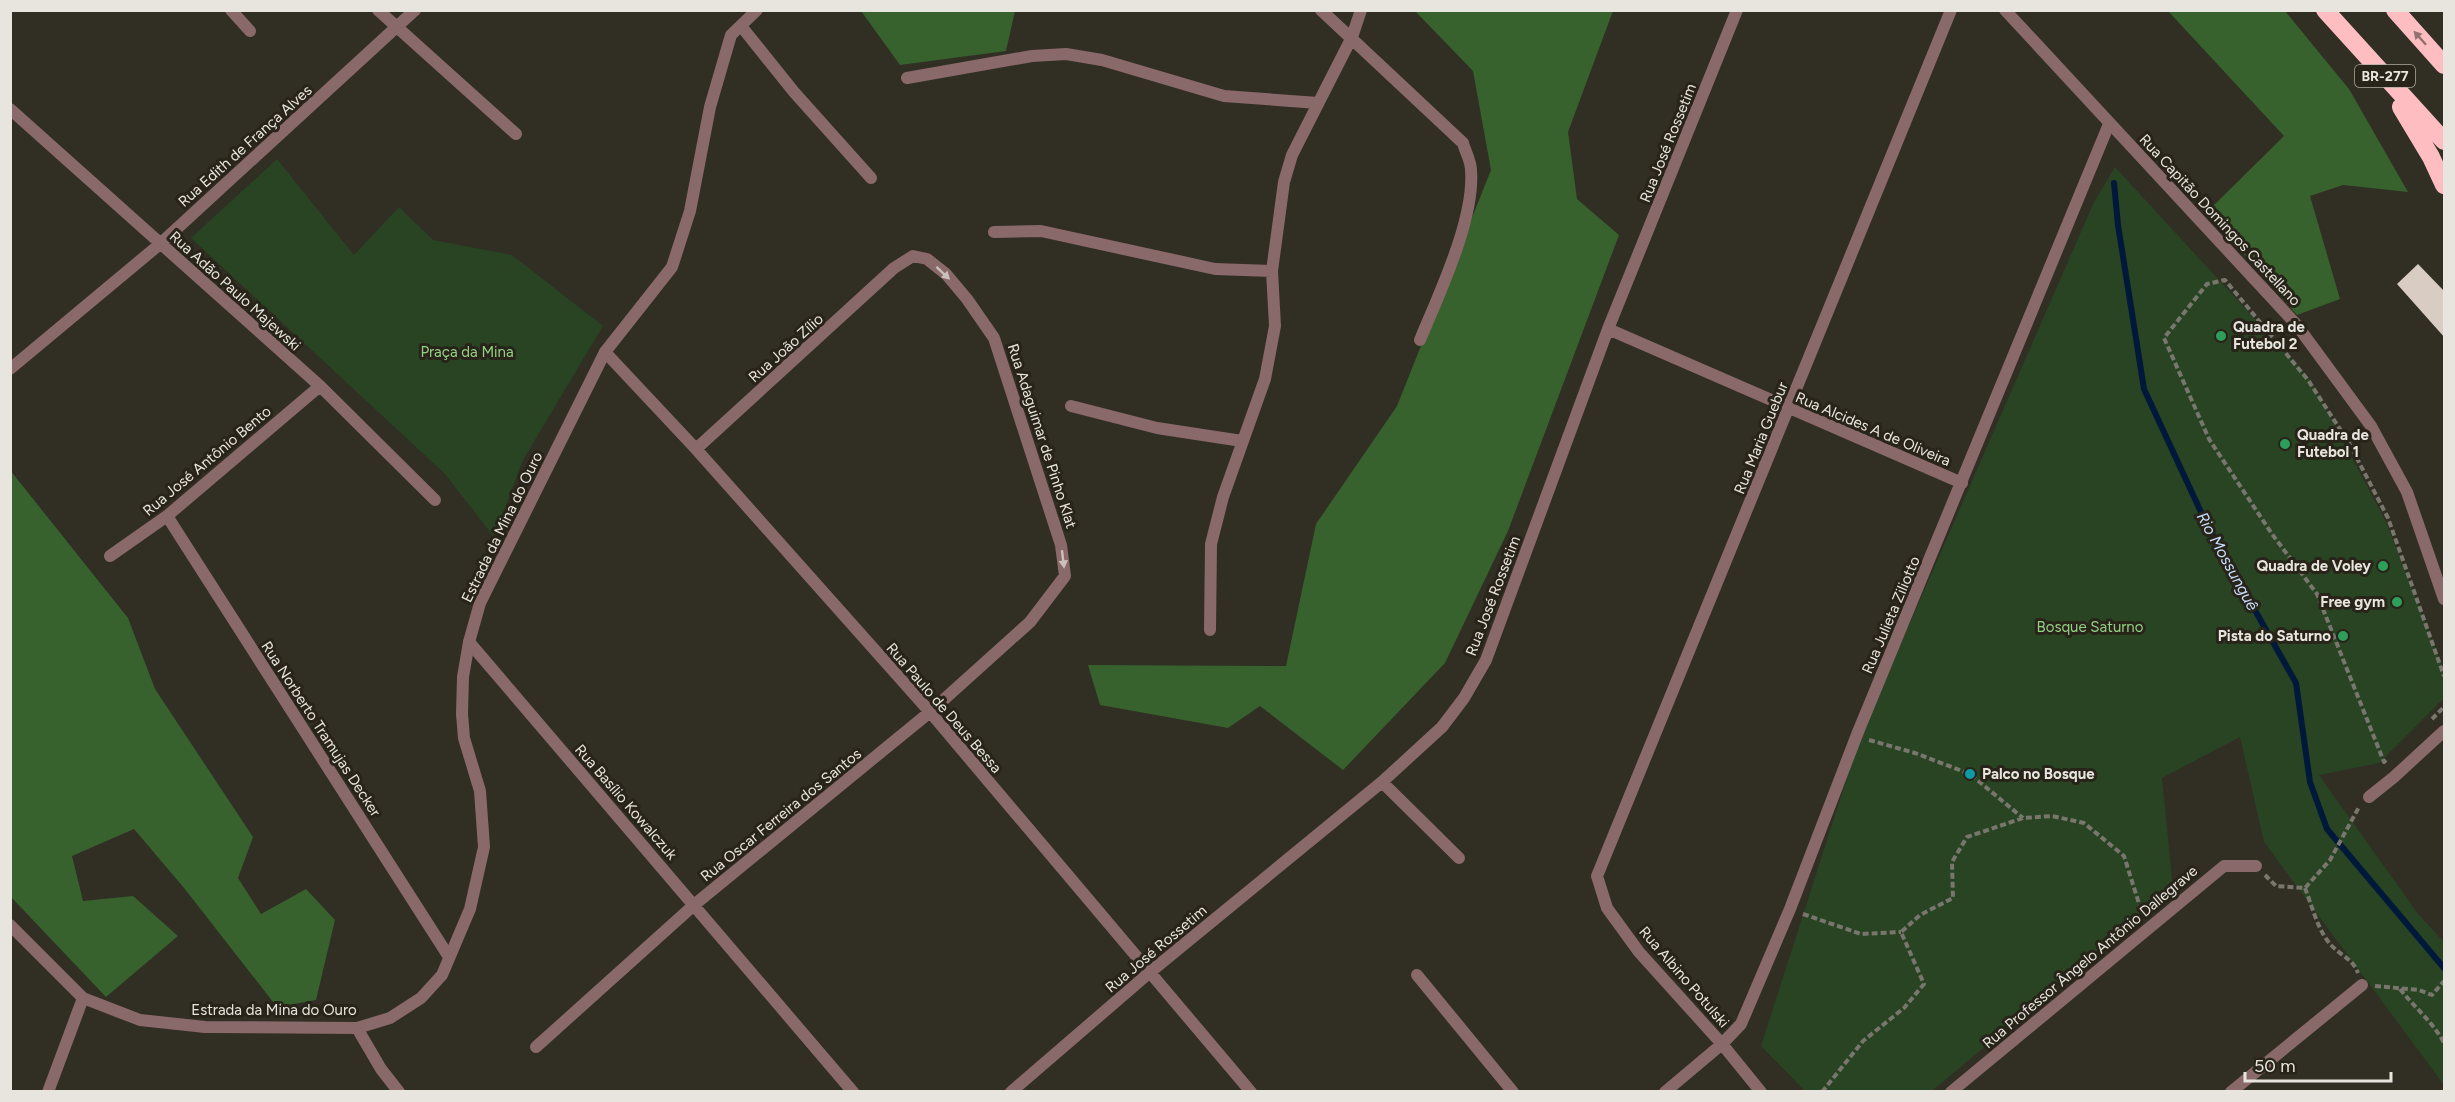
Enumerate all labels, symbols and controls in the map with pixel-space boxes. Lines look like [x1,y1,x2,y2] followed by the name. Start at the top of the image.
[2413,31,2427,45] one-way arrow
[2355,65,2415,87] road number: BR-277
[175,81,315,211] street label: Rua Edith de França Alves
[1636,81,1700,205] street label: Rua José Rossetim
[2136,130,2305,310] street label: Rua Capitão Domingos Castellano
[166,227,304,355] street label: Rua Adão Paulo Majewski
[936,266,951,280] one-way arrow
[745,310,827,386] street label: Rua João Zílio
[2233,318,2305,353] place label: Quadra de Futebol 2
[2214,329,2228,343] marker: Quadra de Futebol 2
[1004,341,1081,531] street label: Rua Adaguimar de Pinho Klat
[420,343,514,361] park label: Praça da Mina
[1730,379,1792,497] street label: Rua Maria Guebur
[1793,388,1953,470] street label: Rua Alcides A de Oliveira
[139,402,275,520] street label: Rua José Antônio Bento
[2297,426,2369,461] place label: Quadra de Futebol 1
[2278,437,2292,451] marker: Quadra de Futebol 1
[458,448,546,605] street label: Estrada da Mina do Ouro
[2193,509,2263,614] water label: Rio Mossunguê
[1462,534,1524,658] street label: Rua José Rossetim
[1058,550,1068,569] one-way arrow
[1858,553,1924,676] street label: Rua Julieta Ziliotto
[2256,557,2371,575] place label: Quadra de Voley
[2376,559,2390,573] marker: Quadra de Voley
[2320,593,2385,611] place label: Free gym
[2390,595,2404,609] marker: Free gym
[2037,618,2144,636] park label: Bosque Saturno
[2218,627,2331,645] place label: Pista do Saturno
[2336,629,2350,643] marker: Pista do Saturno
[258,638,384,820] street label: Rua Norberto Tramujas Decker
[883,639,1005,777] street label: Rua Paulo de Deus Bessa
[571,741,681,864] street label: Rua Basílio Kowalczuk
[697,745,865,885] street label: Rua Oscar Ferreira dos Santos
[1982,765,2095,783] place label: Palco no Bosque
[1963,767,1977,781] marker: Palco no Bosque
[1979,862,2201,1052] street label: Rua Professor Ângelo Antônio Dallegrave
[1102,901,1210,997] street label: Rua José Rossetim
[1635,923,1733,1031] street label: Rua Albino Potulski
[191,1001,357,1019] street label: Estrada da Mina do Ouro
[2245,1045,2390,1083] scale bar
[2254,1055,2296,1077] text: 50 m

